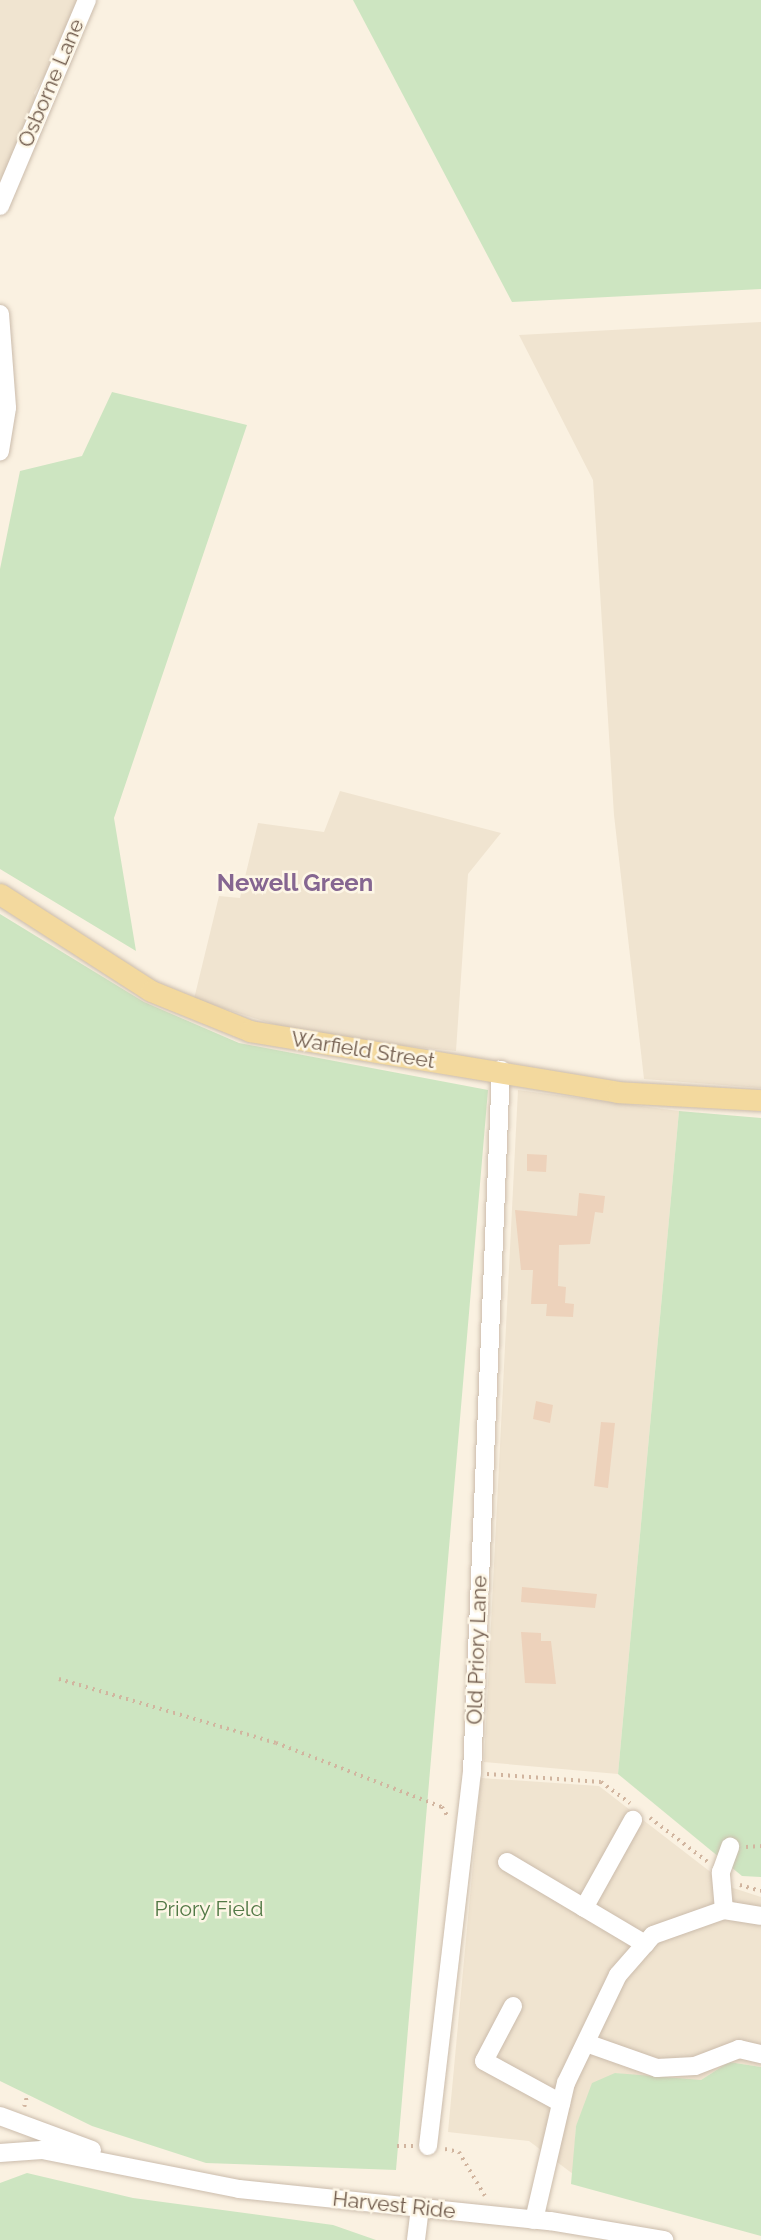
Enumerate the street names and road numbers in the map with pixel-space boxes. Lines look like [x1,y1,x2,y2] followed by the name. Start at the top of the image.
[13,15,89,151] street label: Osborne Lane
[289,1026,437,1074] street label: Warfield Street
[462,1575,492,1725] street label: Old Priory Lane
[331,2186,457,2224] street label: Harvest Ride

